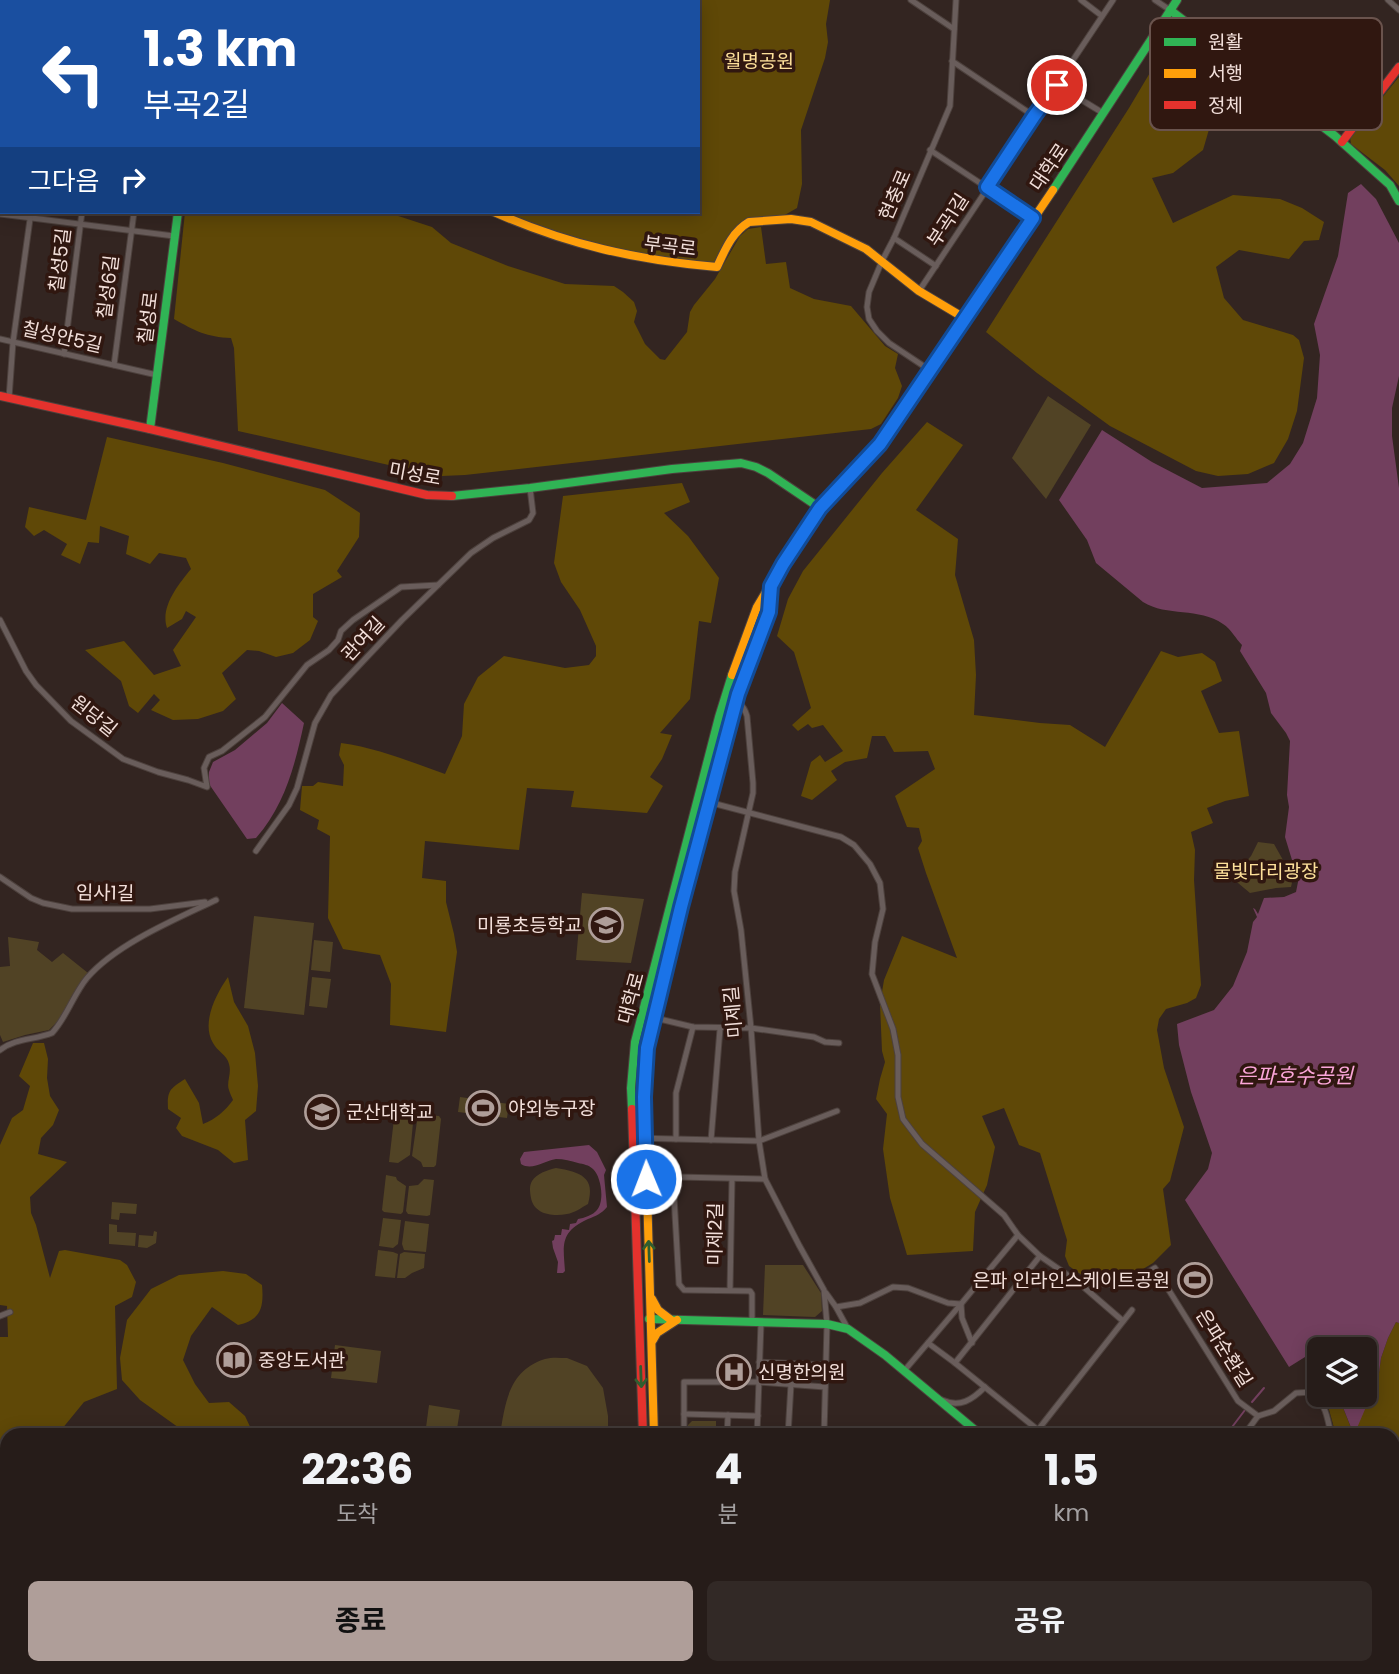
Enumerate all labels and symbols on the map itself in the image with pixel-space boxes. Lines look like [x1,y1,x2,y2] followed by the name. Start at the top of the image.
[1150,18,1382,130] legend
[1208,29,1243,56] text: 원활
[724,48,794,75] park label: 월명공원
[1027,55,1087,115] pin
[1208,60,1243,87] text: 서행
[1208,92,1243,119] text: 정체
[1023,138,1075,196] street label: 대학로
[872,166,918,224] street label: 현충로
[921,188,975,252] street label: 부곡1길
[43,226,77,294] street label: 칠성5길
[642,229,698,263] street label: 부곡로
[91,253,125,321] street label: 칠성6길
[131,290,165,346] street label: 칠성로
[19,315,105,359] street label: 칠성안5길
[387,456,443,492] street label: 미성로
[335,611,391,667] street label: 관여길
[65,689,123,743] street label: 원당길
[1214,858,1318,885] park label: 물빛다리광장
[76,879,134,907] street label: 임사1길
[587,906,625,944] school or university icon: 미룡초등학교
[477,912,582,939] place label: 미룡초등학교
[611,969,651,1027] street label: 대학로
[717,985,749,1039] street label: 미제길
[1237,1061,1355,1090] water label: 은파호수공원
[464,1089,502,1127] sports icon: 야외농구장
[303,1093,341,1131] school or university icon: 군산대학교
[508,1095,595,1122] place label: 야외농구장
[346,1099,433,1126] place label: 군산대학교
[609,1142,683,1216] position arrow
[701,1202,729,1266] street label: 미제2길
[642,1240,656,1263] one-way arrow
[1176,1261,1214,1299] sports icon: 은파 인라인스케이트공원
[973,1267,1170,1294] place label: 은파 인라인스케이트공원
[1189,1304,1259,1392] street label: 은파순환길
[215,1341,253,1379] library icon: 중앙도서관
[258,1347,345,1374] place label: 중앙도서관
[715,1353,753,1391] hospital icon: 신명한의원
[758,1359,845,1386] place label: 신명한의원
[634,1365,648,1388] one-way arrow

